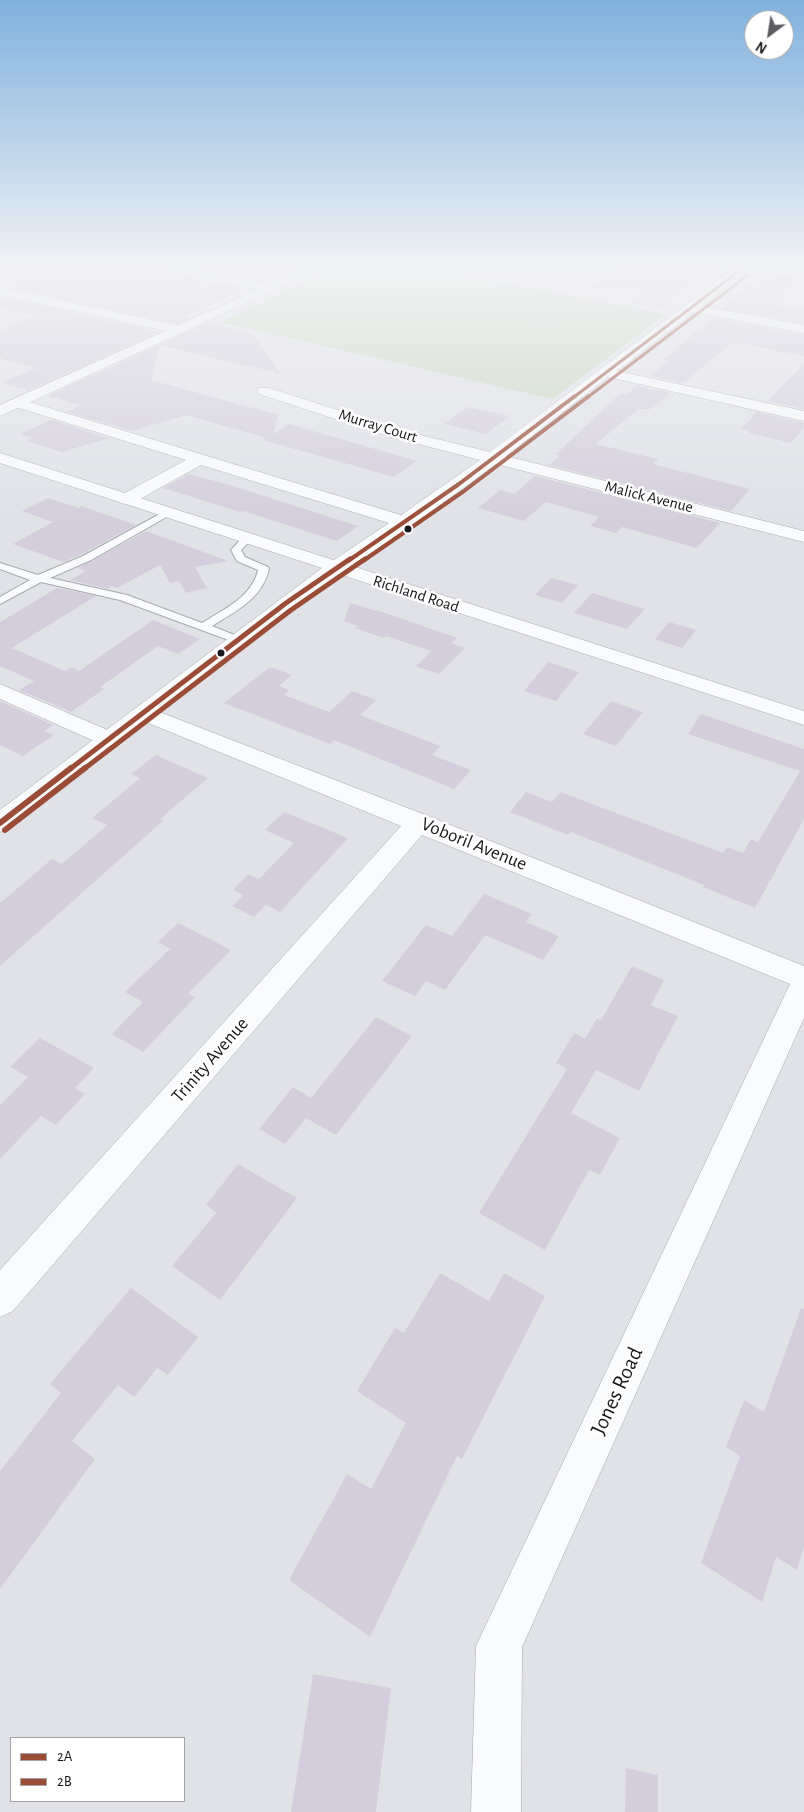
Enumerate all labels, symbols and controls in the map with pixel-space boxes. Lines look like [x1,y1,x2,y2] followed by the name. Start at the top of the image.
[744,10,794,60] north arrow
[754,38,770,56] text: N
[336,405,420,447] street label: Murray Court
[603,477,695,517] street label: Malick Avenue
[403,524,413,534] unlabelled marker
[371,571,461,617] street label: Richland Road
[216,648,226,658] unlabelled marker
[418,812,530,876] street label: Voboril Avenue
[167,1013,253,1107] street label: Trinity Avenue
[585,1343,649,1439] street label: Jones Road
[10,1737,185,1802] legend
[57,1749,73,1764] text: 2A
[57,1774,72,1789] text: 2B

